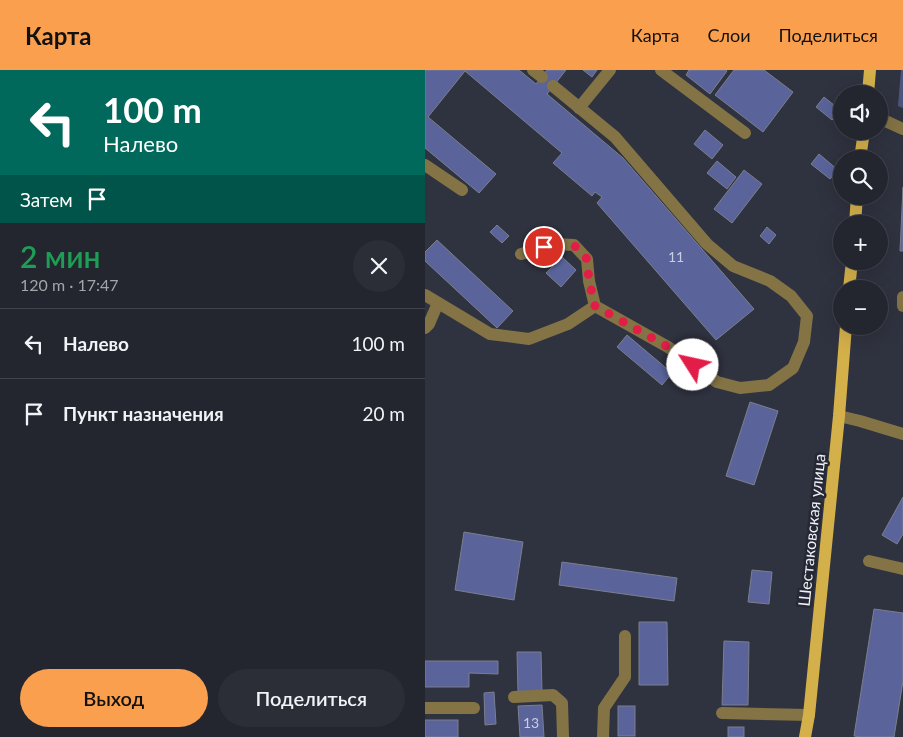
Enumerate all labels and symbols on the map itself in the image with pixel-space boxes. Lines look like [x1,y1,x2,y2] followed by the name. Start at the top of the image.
[523,226,565,268] pin
[668,248,684,265] house number: 11
[666,338,718,390] position arrow
[794,453,828,607] street label: Шестаковская улица
[523,714,539,731] house number: 13

